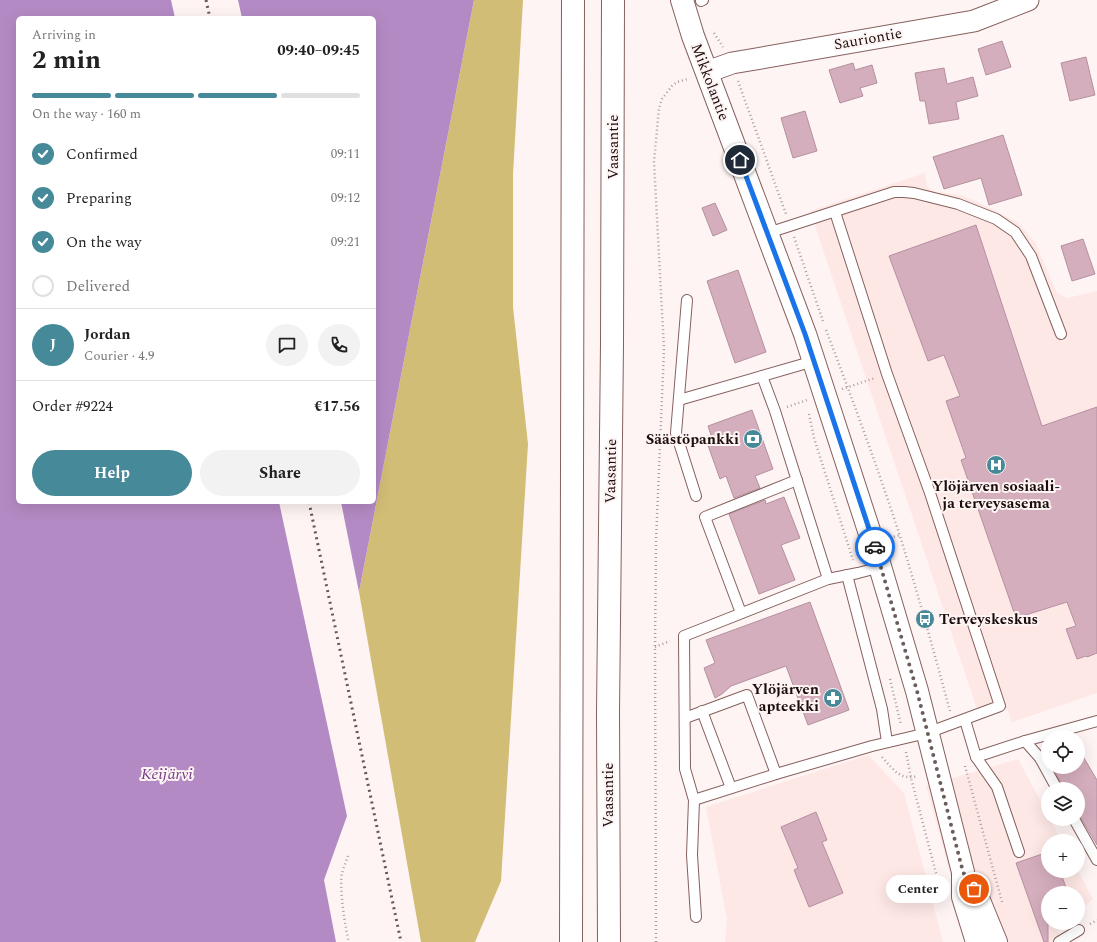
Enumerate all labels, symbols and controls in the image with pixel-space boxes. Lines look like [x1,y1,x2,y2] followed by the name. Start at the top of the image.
[832,22,904,56] street label: Sauriontie
[32,25,96,45] text: Arriving in
[277,39,360,62] text: 09:40–09:45
[32,40,101,80] text: 2 min
[685,40,735,124] street label: Mikkolantie
[32,104,141,124] text: On the way · 160 m
[602,115,625,179] street label: Vaasantie
[32,143,54,165] icon: check
[66,143,138,166] text: Confirmed
[723,143,757,177] pin
[331,144,360,164] text: 09:11
[729,149,751,171] icon: home
[32,187,54,209] icon: check
[66,187,132,210] text: Preparing
[331,188,360,208] text: 09:12
[32,231,54,253] icon: check
[66,231,141,254] text: On the way
[331,232,360,252] text: 09:21
[66,275,130,298] text: Delivered
[84,323,131,346] text: Jordan
[266,324,308,366] button: chat
[318,324,360,366] button: phone
[50,333,56,356] text: J
[84,346,154,366] text: Courier · 4.9
[32,395,113,418] text: Order #9224
[314,395,360,418] text: €17.56
[646,428,739,451] place label: Säästöpankki
[742,428,764,450] bank icon: Säästöpankki
[599,438,623,504] street label: Vaasantie
[32,450,192,496] button: Help
[200,450,360,496] button: Share
[985,454,1007,476] hospital icon: Ylöjärven sosiaali- ja terveysasema
[932,475,1060,515] place label: Ylöjärven sosiaali- ja terveysasema
[855,527,895,567] courier
[864,536,886,558] icon: car
[914,608,936,630] bus stop icon: Terveyskeskus
[939,608,1038,631] place label: Terveyskeskus
[752,678,819,718] place label: Ylöjärven apteekki
[822,687,844,709] pharmacy icon: Ylöjärven apteekki
[1041,730,1085,930] map controls
[1041,730,1085,774] button: locate
[141,762,193,786] water label: Keijärvi
[597,763,620,827] street label: Vaasantie
[1041,782,1085,826] button: layers
[1041,834,1085,878] button: +
[957,872,991,906] pin
[886,875,950,903] callout: Center
[963,878,985,900] icon: bag
[898,879,938,899] text: Center
[1041,886,1085,930] button: −

